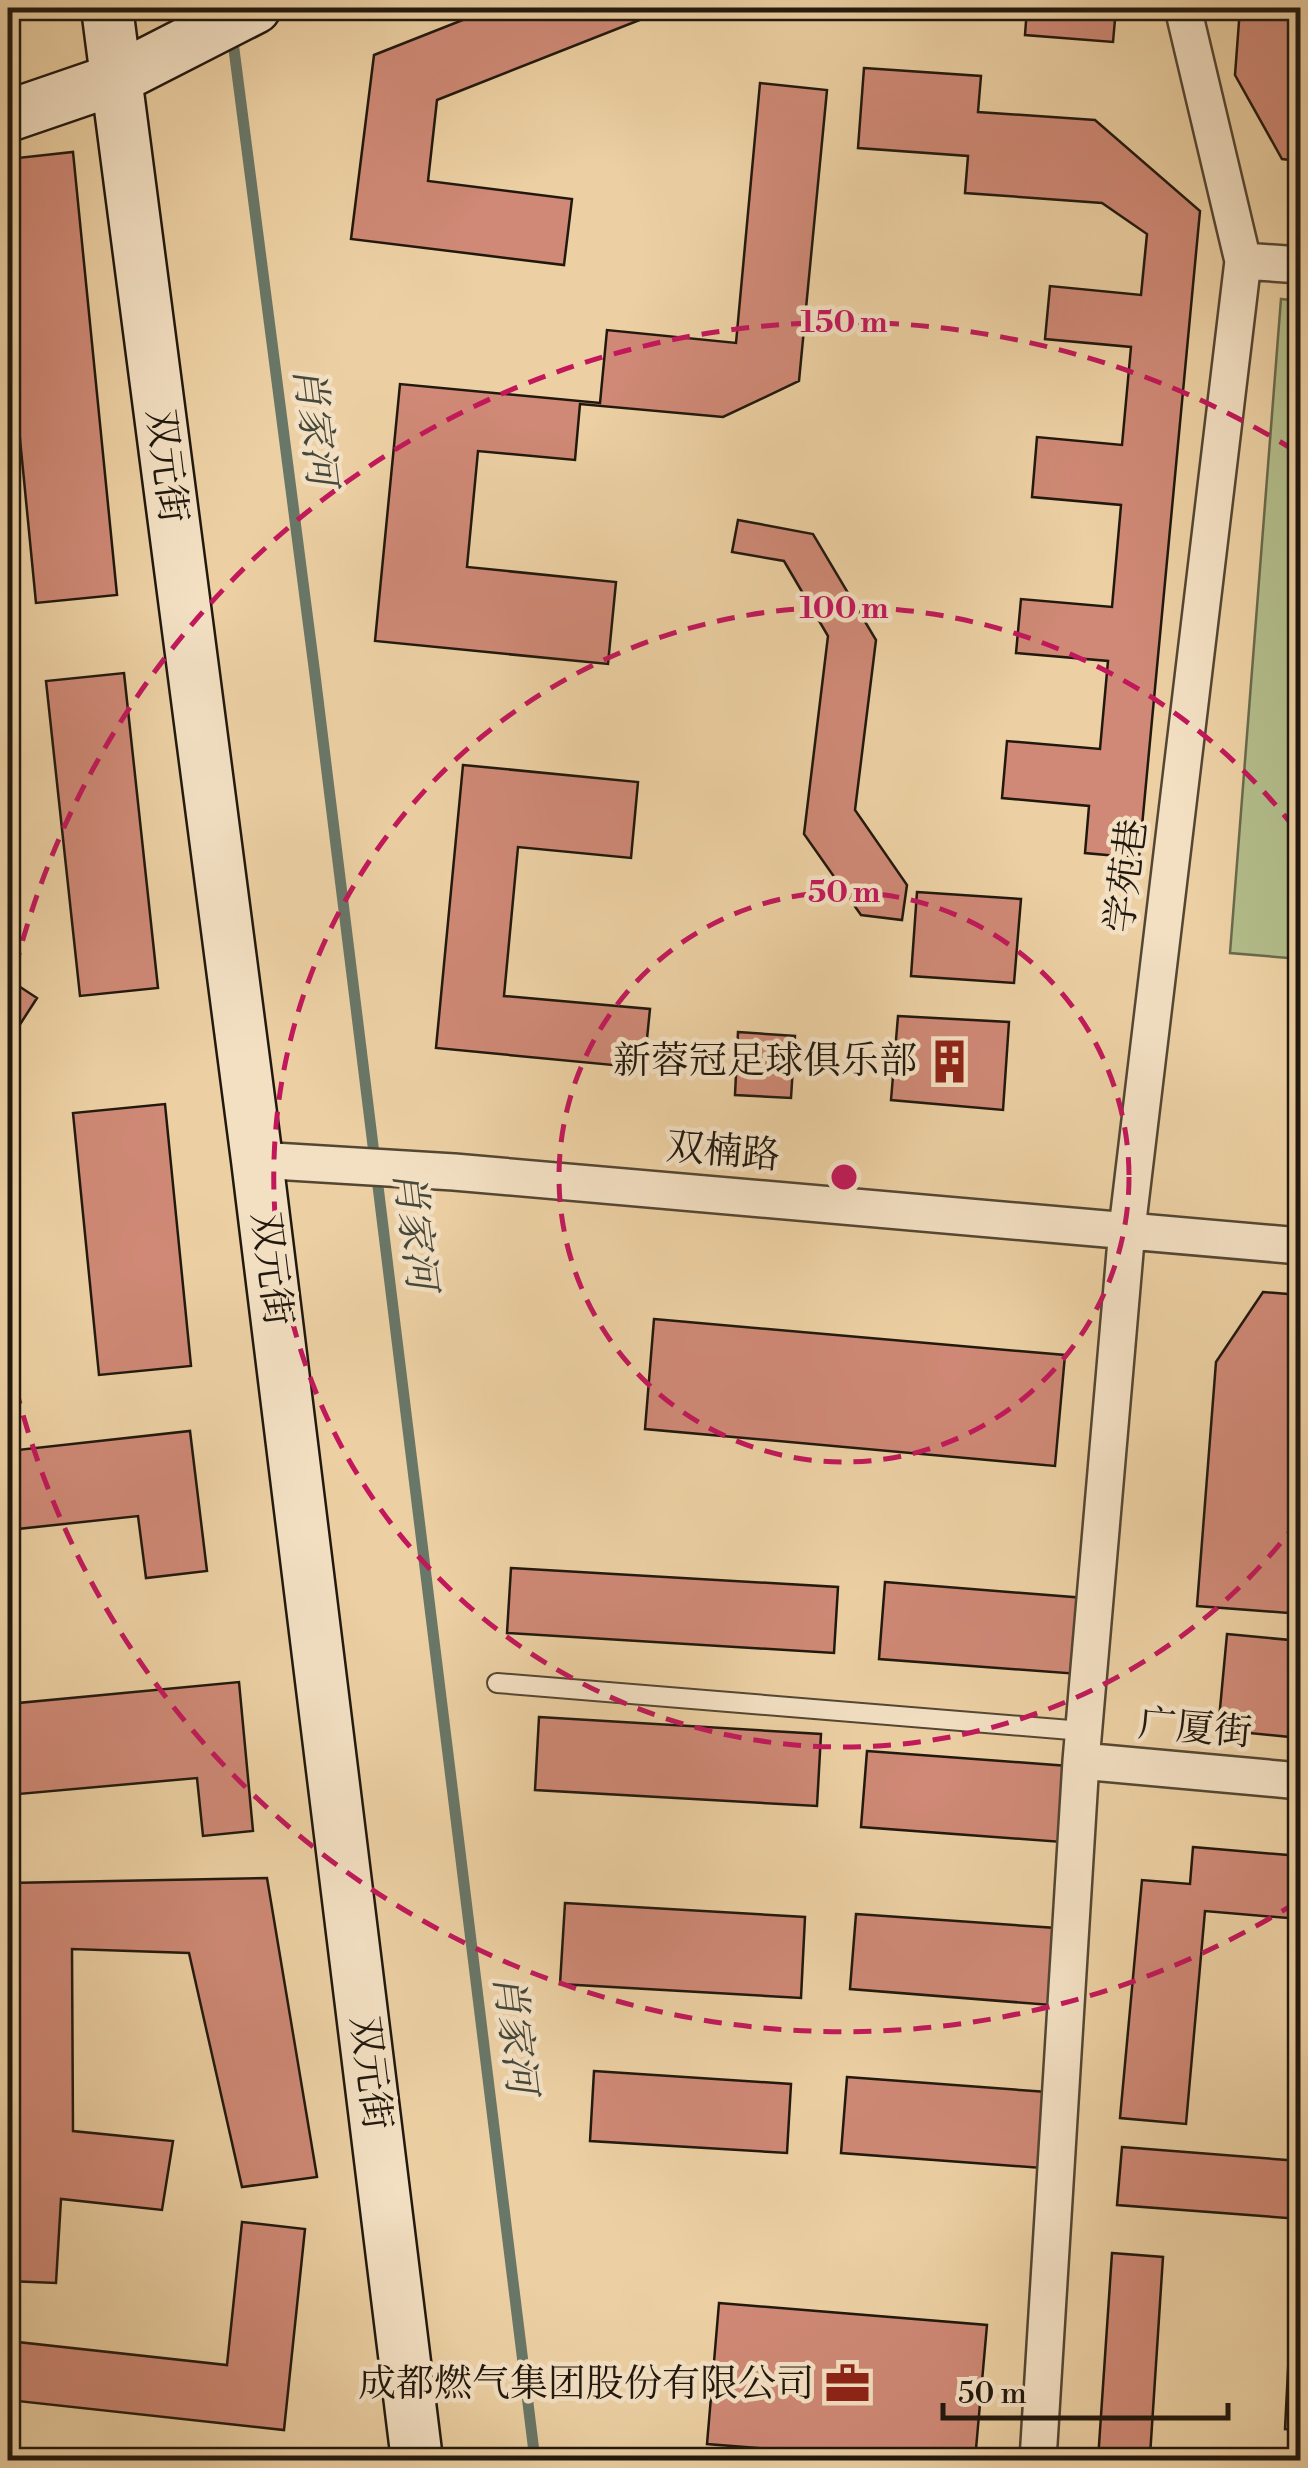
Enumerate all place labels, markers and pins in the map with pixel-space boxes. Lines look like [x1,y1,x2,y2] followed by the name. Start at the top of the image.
[926,1037,974,1085] building icon: 新蓉冠足球俱乐部
[613,1038,917,1085] place label: 新蓉冠足球俱乐部
[826,1159,862,1195] centre of rings
[823,2360,871,2408] office icon: 成都燃气集团股份有限公司
[358,2361,814,2408] place label: 成都燃气集团股份有限公司

